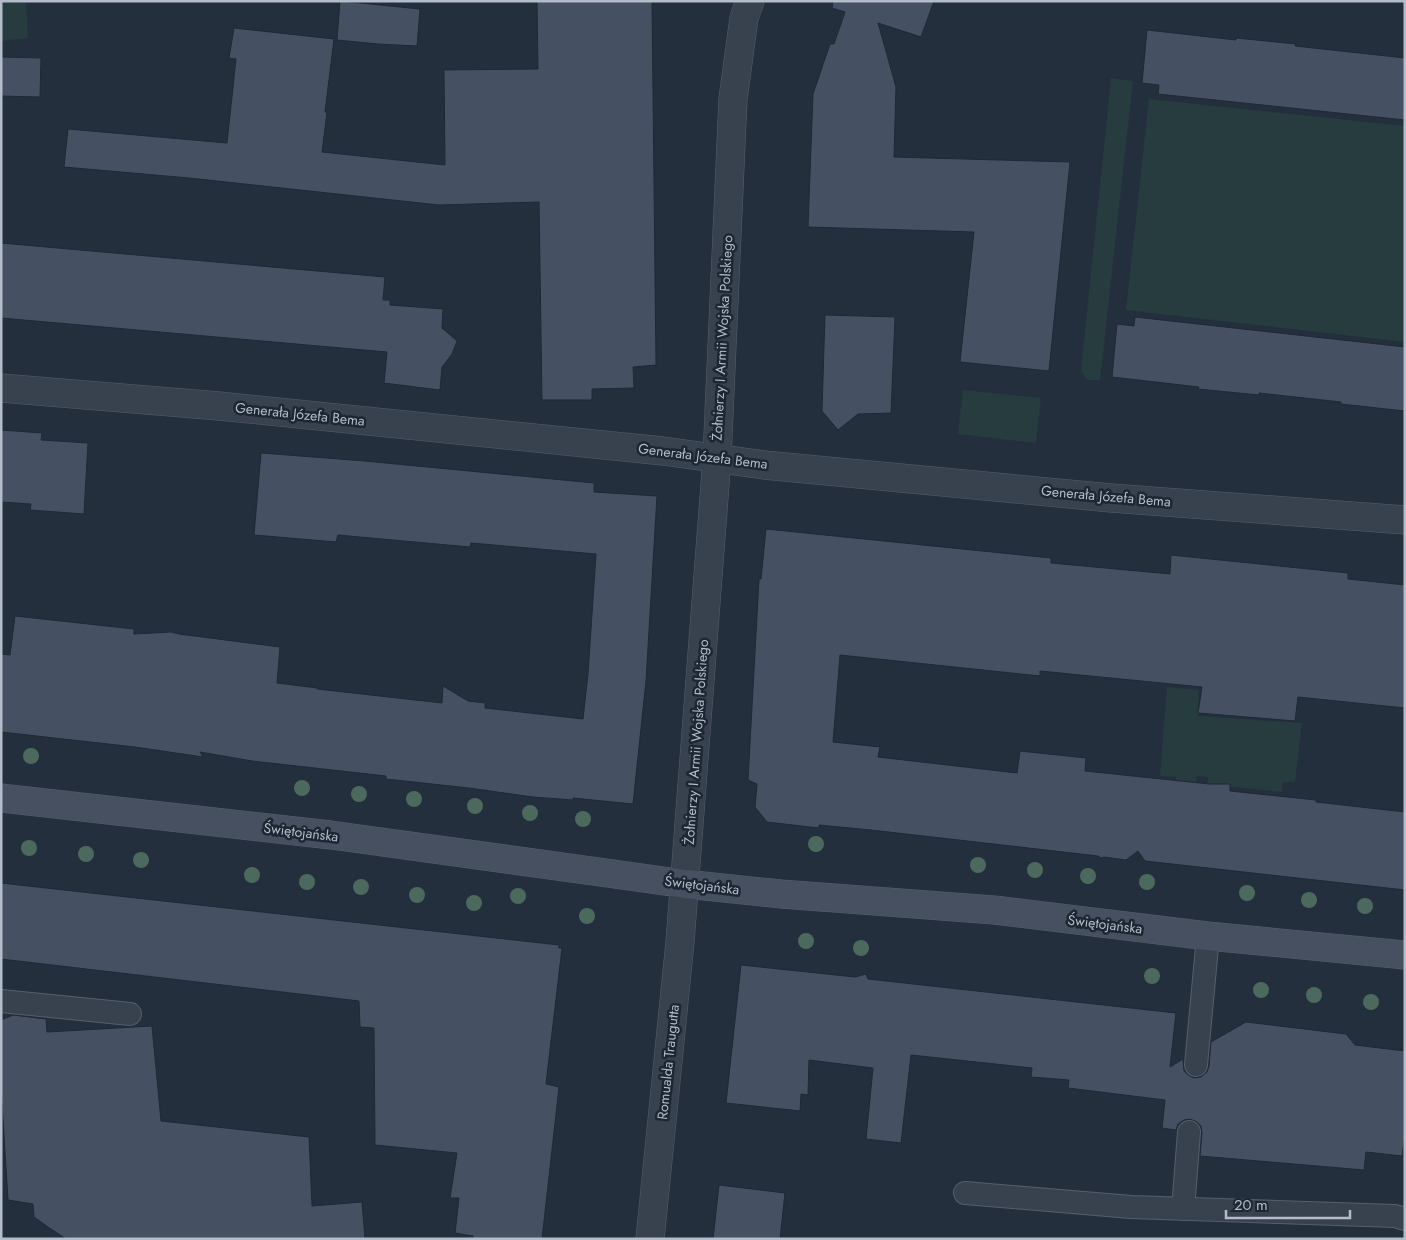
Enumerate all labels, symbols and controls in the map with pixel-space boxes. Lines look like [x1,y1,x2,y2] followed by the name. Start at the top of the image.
[707,234,737,441] street label: Żołnierzy I Armii Wojska Polskiego
[234,397,366,431] street label: Generała Józefa Bema
[637,438,769,474] street label: Generała Józefa Bema
[1040,480,1172,512] street label: Generała Józefa Bema
[679,638,713,845] street label: Żołnierzy I Armii Wojska Polskiego
[262,817,340,847] street label: Świętojańska
[663,870,741,900] street label: Świętojańska
[1066,909,1144,939] street label: Świętojańska
[652,1003,684,1121] street label: Romualda Traugutta
[1226,1188,1350,1220] scale bar
[1234,1194,1268,1216] text: 20 m

